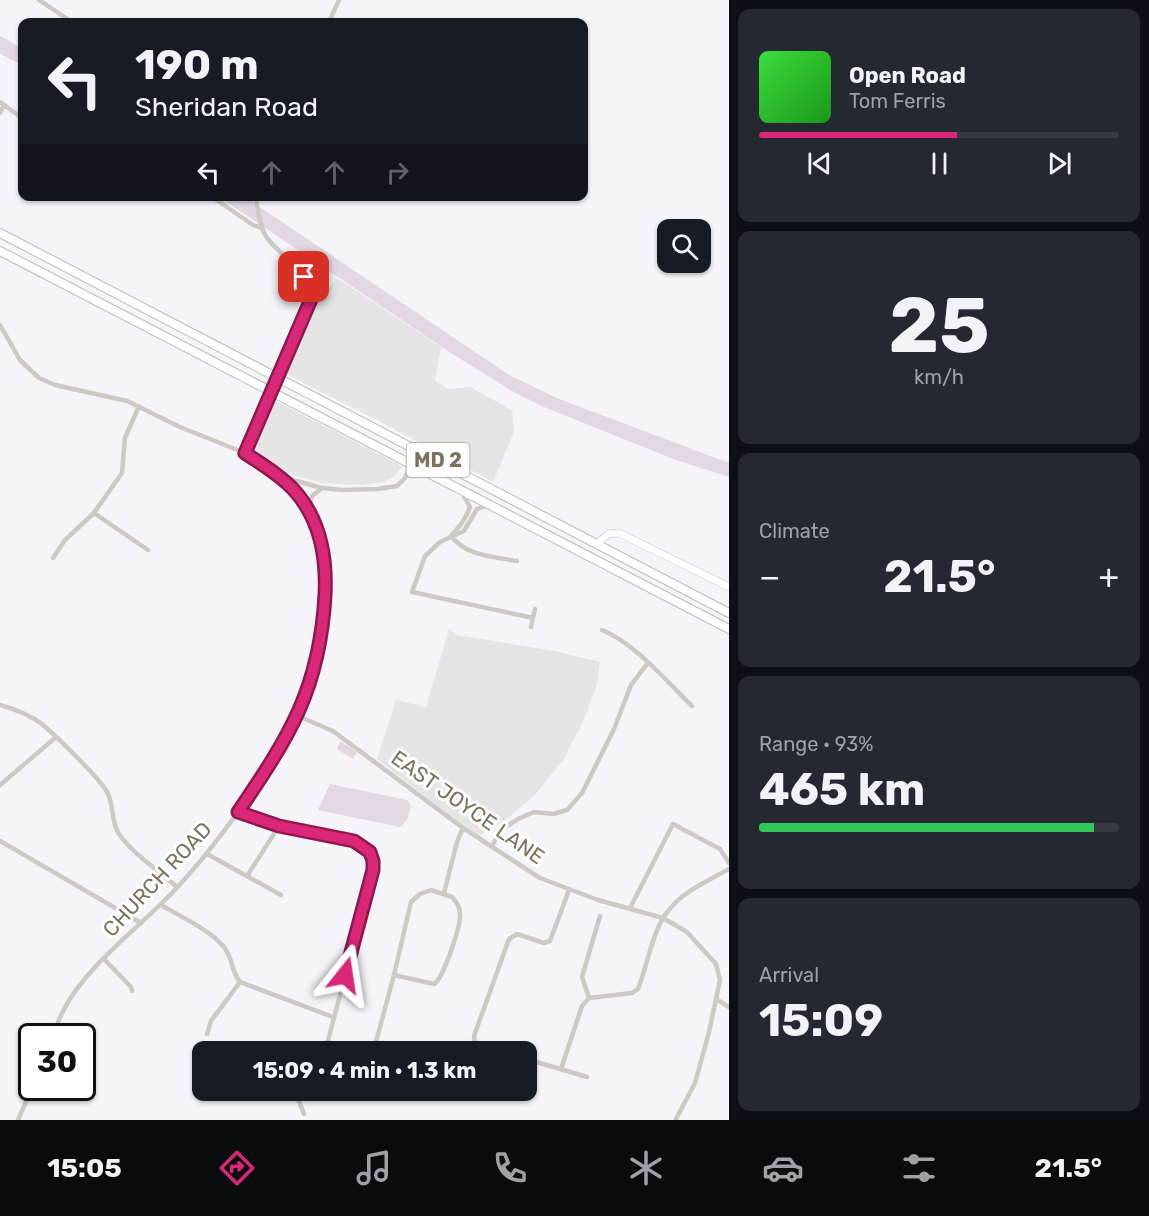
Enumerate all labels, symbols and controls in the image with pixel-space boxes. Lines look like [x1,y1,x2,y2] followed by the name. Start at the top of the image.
[135,40,259,90] text: 190 m
[36,42,114,120] icon: left
[849,62,966,89] text: Open Road
[849,89,946,113] text: Tom Ferris
[135,91,318,123] text: Sheridan Road
[803,147,836,180] icon: previous
[923,147,956,180] icon: pause
[1043,147,1076,180] icon: next
[192,156,225,189] icon: left
[255,156,288,189] icon: ahead
[318,156,351,189] icon: ahead
[381,156,414,189] icon: right
[657,219,711,273] map controls
[657,219,711,273] button: search
[278,251,329,302] pin
[287,260,320,293] icon: arrive
[888,279,990,372] text: 25
[914,365,964,389] text: km/h
[406,443,470,477] road number: MD 2
[759,519,830,543] text: Climate
[883,550,995,603] text: 21.5°
[759,557,780,596] text: −
[1098,557,1119,596] text: +
[759,732,874,756] text: Range · 93%
[387,745,549,869] street label: EAST JOYCE LANE
[759,763,925,816] text: 465 km
[97,816,217,942] street label: CHURCH ROAD
[313,943,377,1007] position arrow
[759,963,819,987] text: Arrival
[759,994,883,1047] text: 15:09
[18,1023,96,1101] speed limit sign: 30
[253,1057,476,1084] text: 15:09 · 4 min · 1.3 km
[216,1147,258,1189] icon: directions
[353,1147,395,1189] icon: music
[489,1147,531,1189] icon: phone
[625,1147,667,1189] icon: climate
[762,1147,804,1189] icon: car
[898,1147,940,1189] icon: filters
[47,1152,122,1184] text: 15:05
[1035,1152,1102,1184] text: 21.5°

